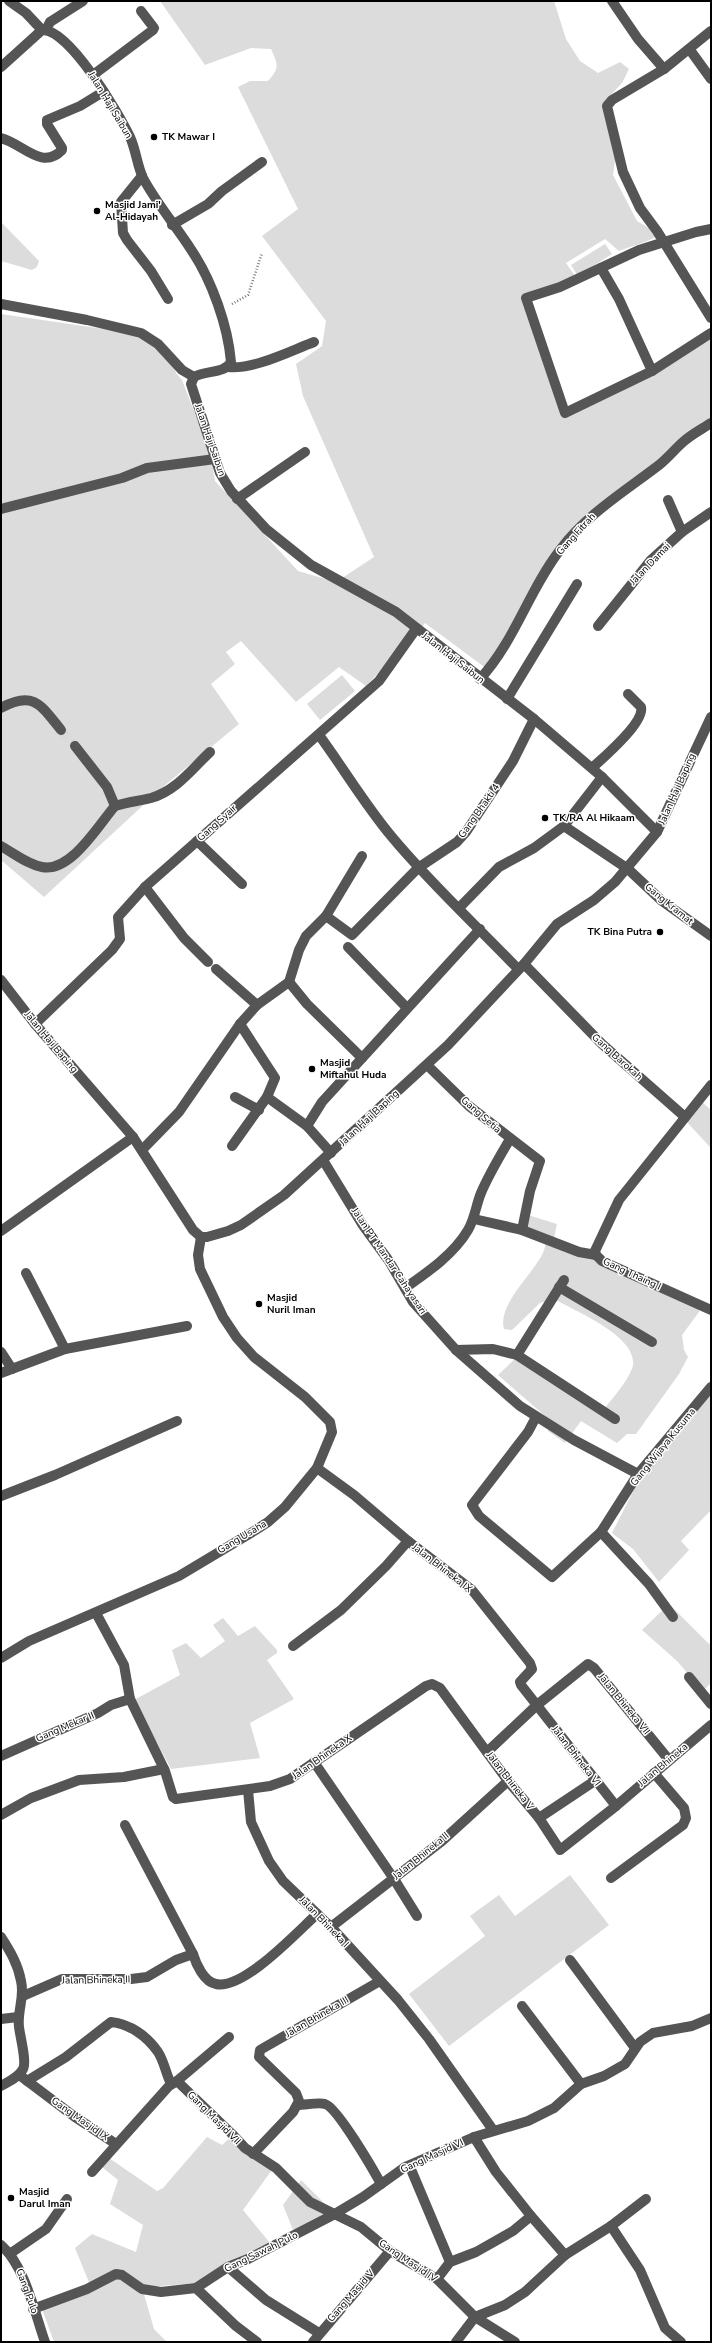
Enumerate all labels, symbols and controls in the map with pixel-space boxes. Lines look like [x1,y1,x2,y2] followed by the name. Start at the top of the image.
[84,68,136,141] street label: Jalan Haji Saibun
[162,130,215,144] place label: TK Mawar I
[149,132,159,142] marker: TK Mawar I
[105,198,161,224] place label: Masjid Jami' Al-Hidayah
[92,206,102,216] marker: Masjid Jami' Al-Hidayah
[191,401,229,478] street label: Jalan Haji Saibun
[553,510,599,558] street label: Gang Fitrah
[626,540,674,589] street label: Jalan Damai
[418,628,487,687] street label: Jalan Haji Saibun
[655,751,699,828] street label: Jalan Haji Baping
[455,781,503,841] street label: Gang Bhakti 4
[194,801,240,845] street label: Gang Syair
[553,811,635,825] place label: TK/RA Al Hikaam
[540,813,550,823] marker: TK/RA Al Hikaam
[642,880,697,928] street label: Gang Kramat
[588,925,652,939] place label: TK Bina Putra
[655,927,665,937] marker: TK Bina Putra
[20,1007,81,1076] street label: Jalan Haji Baping
[589,1030,645,1084] street label: Gang Barokah
[320,1056,386,1082] place label: Masjid Miftahul Huda
[307,1064,317,1074] marker: Masjid Miftahul Huda
[335,1087,402,1150] street label: Jalan Haji Baping
[458,1094,504,1136] street label: Gang Setia
[347,1204,430,1317] street label: Jalan PT Mandar Cahayasari
[601,1254,663,1294] street label: Gang Thaing I
[267,1291,316,1317] place label: Masjid Nuril Iman
[254,1299,264,1309] marker: Masjid Nuril Iman
[627,1405,699,1489] street label: Gang Wijaya Kusuma
[215,1517,269,1557] street label: Gang Usaha
[408,1539,475,1596] street label: Jalan Bhineka IX
[594,1669,653,1738] street label: Jalan Bhineka VII
[34,1708,96,1746] street label: Gang Mekar II
[547,1722,604,1789] street label: Jalan Bhineka VI
[288,1731,355,1783] street label: Jalan Bhineka X
[634,1740,691,1791] street label: Jalan Bhineka
[482,1748,537,1813] street label: Jalan Bhineka V
[389,1829,452,1884] street label: Jalan Bhineka II
[295,1893,352,1951] street label: Jalan Bhineka I
[61,1972,130,1988] street label: Jalan Bhineka II
[282,1993,351,2041] street label: Jalan Bhineka III
[184,2088,244,2148] street label: Gang Masjid VII
[48,2094,112,2144] street label: Gang Masjid IX
[398,2135,466,2177] street label: Gang Masjid VI
[19,2185,71,2211] place label: Masjid Darul Iman
[6,2193,16,2203] marker: Masjid Darul Iman
[222,2228,301,2276] street label: Gang Sawah Pulo
[376,2236,440,2286] street label: Gang Masjid IV
[12,2267,42,2316] street label: Gang Pulo
[324,2267,378,2325] street label: Gang Masjid V

